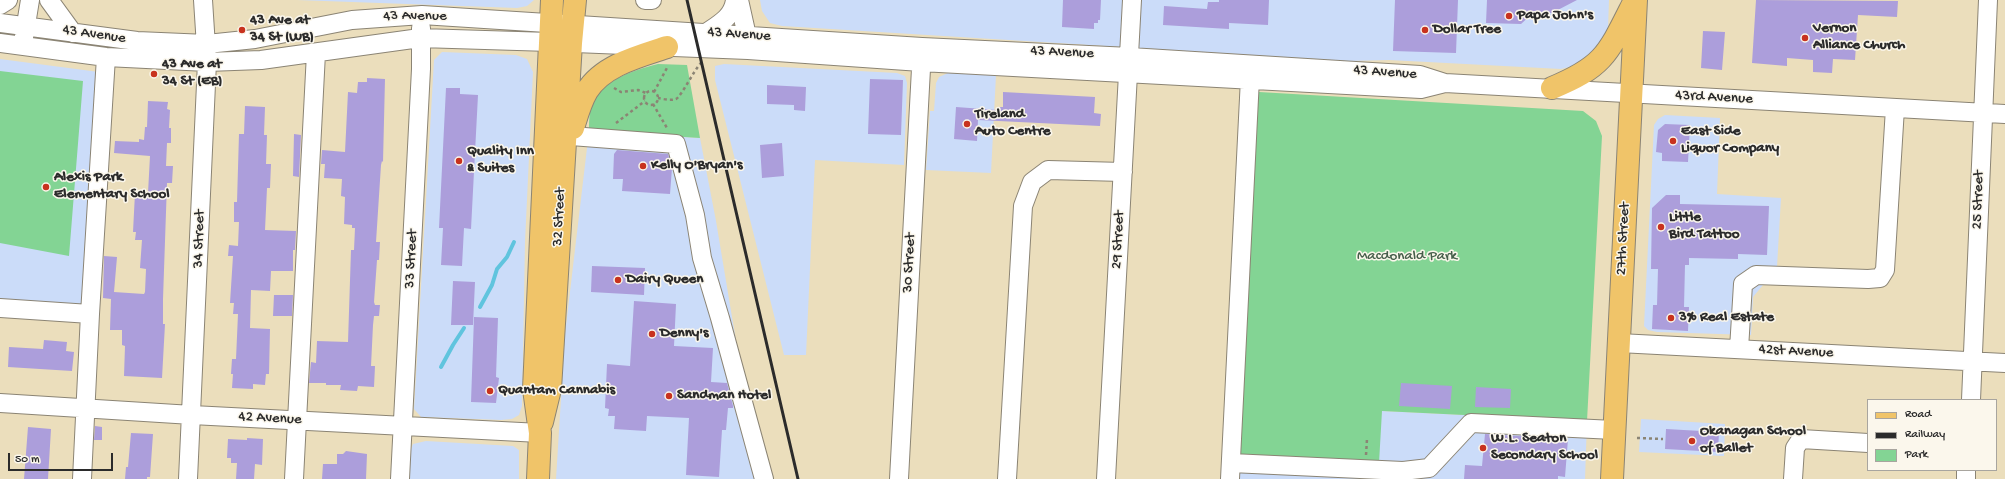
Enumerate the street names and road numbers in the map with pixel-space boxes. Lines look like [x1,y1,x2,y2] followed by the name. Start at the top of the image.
[383,8,447,26] street label: 43 Avenue
[61,22,127,48] street label: 43 Avenue
[707,24,771,46] street label: 43 Avenue
[1030,42,1094,64] street label: 43 Avenue
[1353,62,1417,84] street label: 43 Avenue
[1675,87,1753,109] street label: 43rd Avenue
[1969,170,1989,230] street label: 25 Street
[549,187,571,247] street label: 32 Street
[1613,202,1635,276] street label: 27th Street
[190,209,210,269] street label: 34 Street
[1108,210,1130,270] street label: 29 Street
[401,229,423,289] street label: 33 Street
[899,233,921,293] street label: 30 Street
[1758,341,1834,363] street label: 42st Avenue
[238,408,302,430] street label: 42 Avenue

